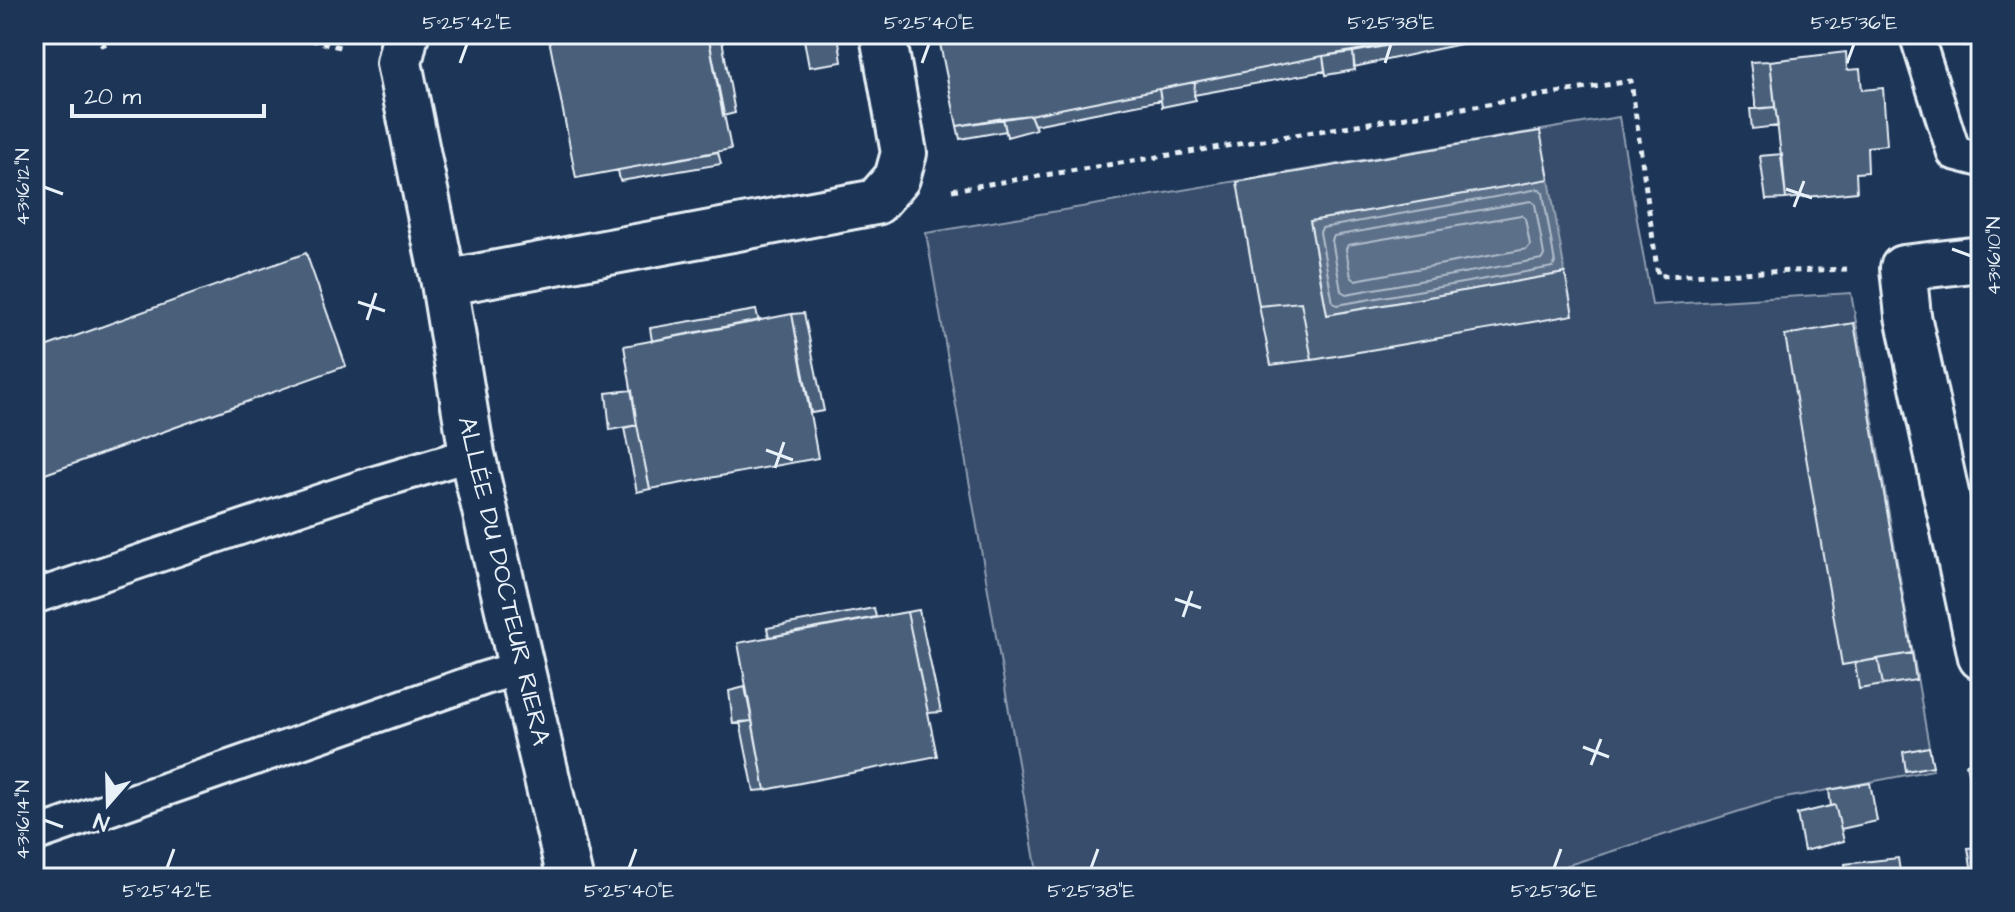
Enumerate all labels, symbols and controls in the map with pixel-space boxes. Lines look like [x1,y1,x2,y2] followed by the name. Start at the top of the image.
[422,9,512,37] text: 5°25'42"E
[884,9,974,37] text: 5°25'40"E
[1347,9,1435,37] text: 5°25'38"E
[1811,9,1898,37] text: 5°25'36"E
[72,68,264,118] scale bar
[84,80,141,114] text: 20 m
[9,148,37,226] text: 43°16'12"N
[1980,217,2008,295] text: 43°16'10"N
[449,413,559,749] street label: ALLÉE DU DOCTEUR RIERA
[68,764,148,844] north arrow
[9,780,37,860] text: 43°16'14"N
[90,804,113,838] text: N
[122,877,212,905] text: 5°25'42"E
[584,877,674,905] text: 5°25'40"E
[1047,877,1135,905] text: 5°25'38"E
[1511,877,1598,905] text: 5°25'36"E

